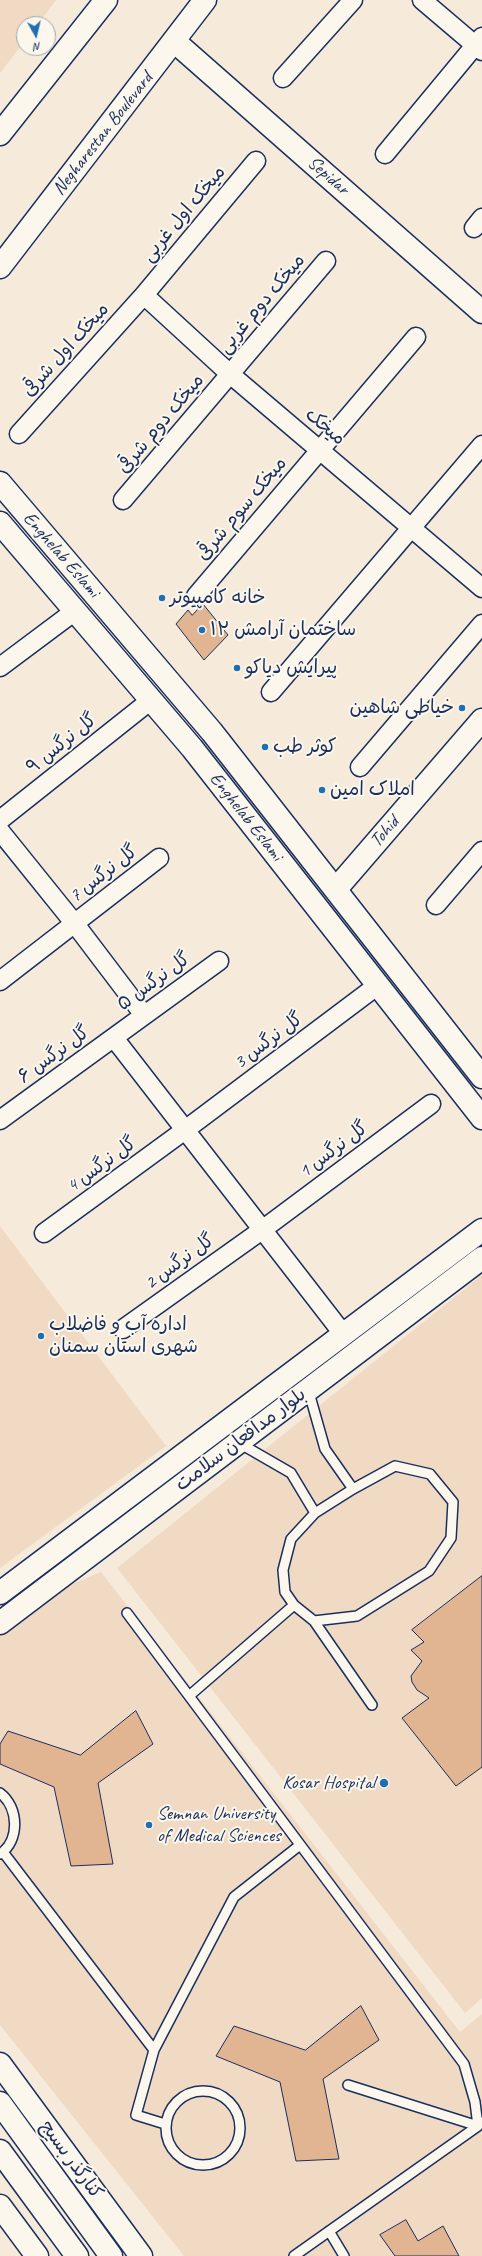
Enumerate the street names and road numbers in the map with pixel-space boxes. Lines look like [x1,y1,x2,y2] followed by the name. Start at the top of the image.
[48,68,158,200] street label: Negharestan Boulevard
[302,152,354,200] street label: Sepidar
[137,161,231,267] street label: میخک اول غربی
[214,249,310,359] street label: میخک دوم غربی
[18,298,114,402] street label: میخک اول شرقی
[113,369,209,479] street label: میخک دوم شرقی
[300,403,350,451] street label: میخک
[192,452,292,566] street label: میخک سوم شرقی
[18,507,104,603] street label: Enghelab Eslami
[22,709,102,779] street label: گل نرگس ۹
[204,768,288,866] street label: Enghelab Eslami
[365,812,405,852] street label: Tohid
[65,840,143,908] street label: گل نرگس 7
[113,948,195,1016] street label: گل نرگس ۵
[230,1008,308,1074] street label: گل نرگس 3
[14,1021,94,1089] street label: گل نرگس ۶
[295,1117,373,1183] street label: گل نرگس 1
[63,1132,141,1198] street label: گل نرگس 4
[141,1229,219,1295] street label: گل نرگس 2
[171,1383,311,1497] street label: بلوار مدافعان سلامت
[35,2116,107,2204] street label: کنارگذر بسیج

